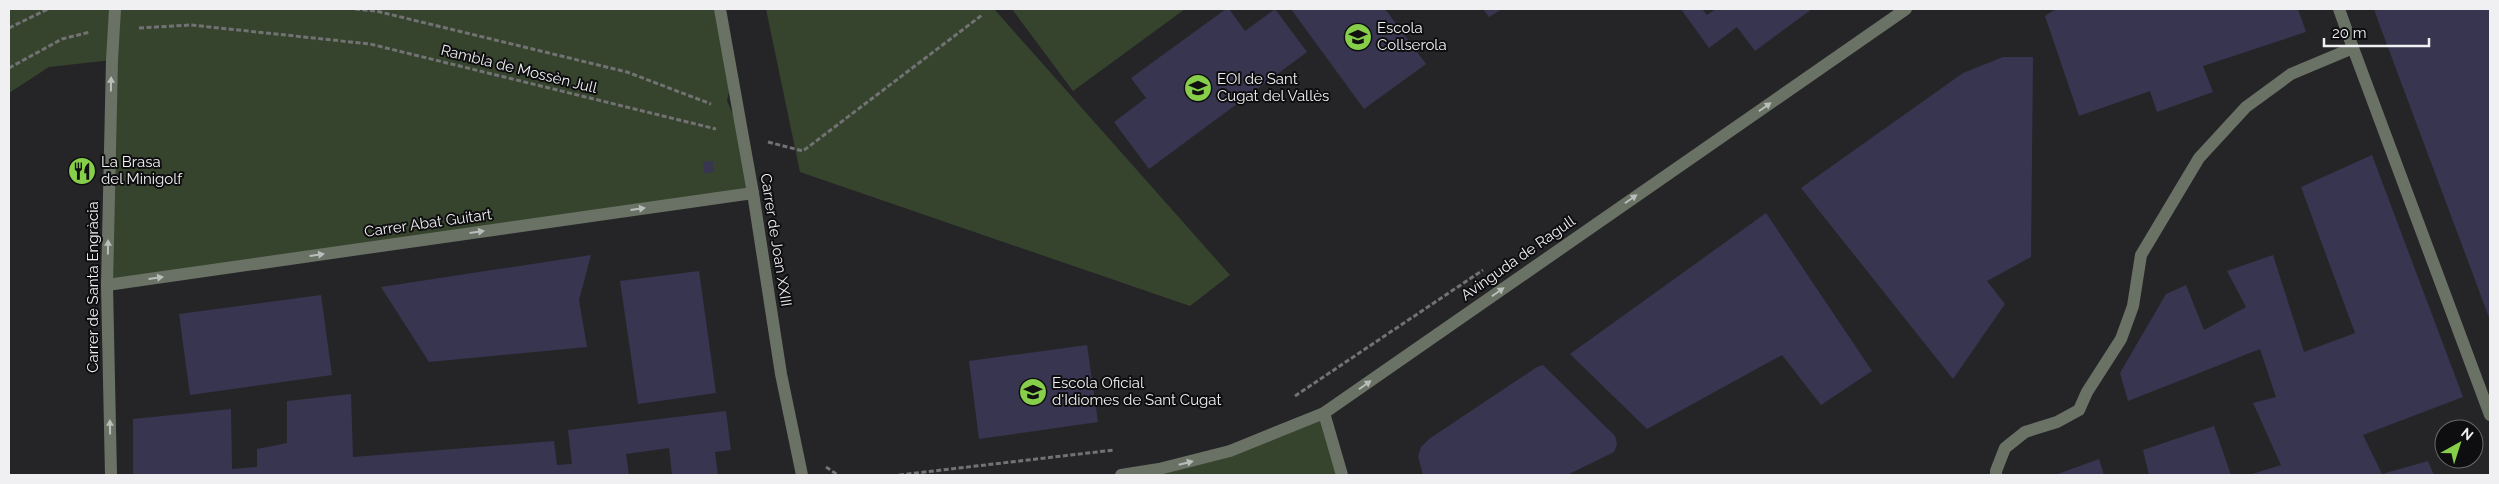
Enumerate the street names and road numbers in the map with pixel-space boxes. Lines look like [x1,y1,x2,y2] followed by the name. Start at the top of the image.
[439,41,600,97] street label: Rambla de Mossèn Jull
[757,172,795,308] street label: Carrer de Joan XXIII
[84,201,102,373] street label: Carrer de Santa Engràcia
[363,205,493,241] street label: Carrer Abat Guitart
[1457,211,1579,304] street label: Avinguda de Ragull

